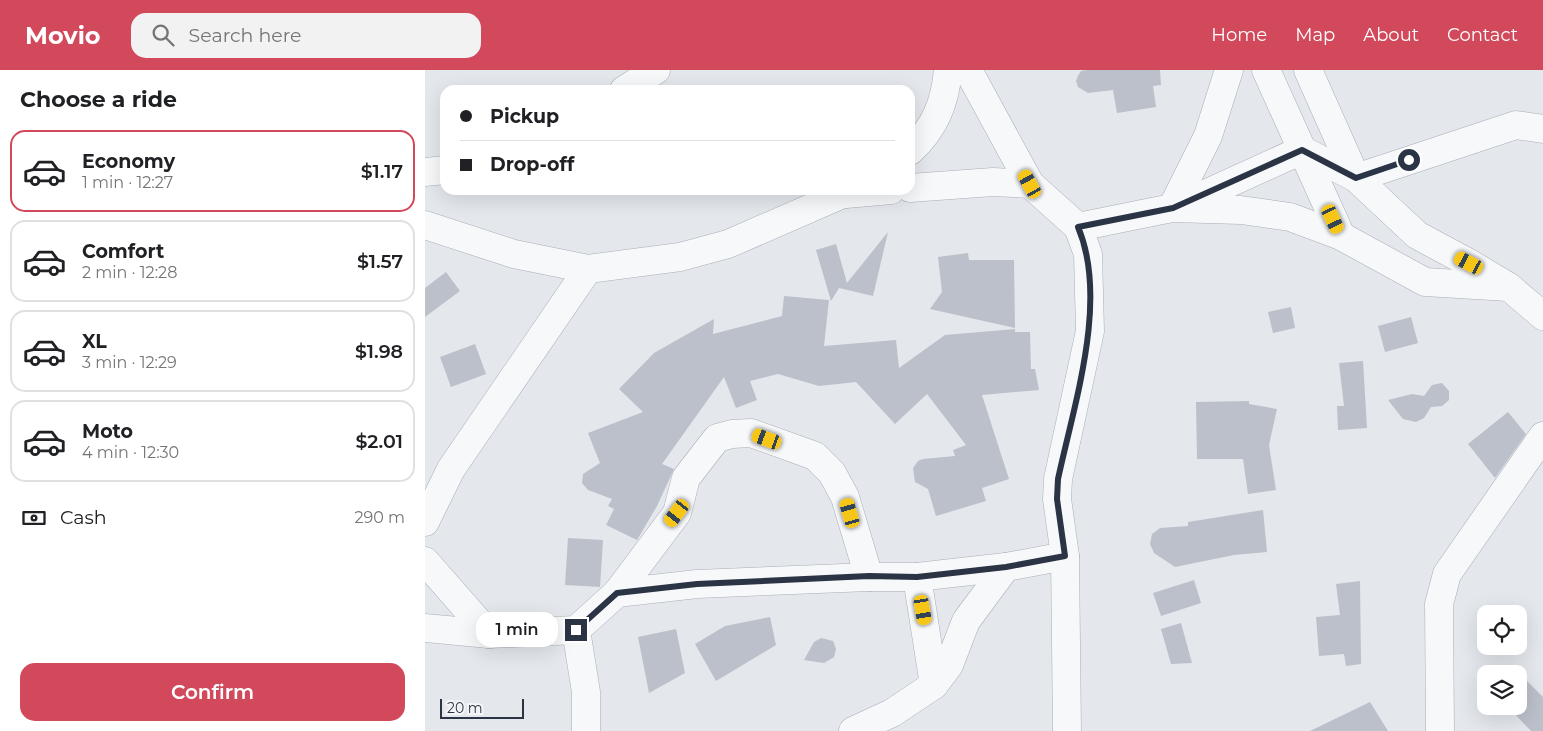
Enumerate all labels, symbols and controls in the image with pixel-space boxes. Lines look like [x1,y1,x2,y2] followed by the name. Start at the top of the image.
[131,13,481,58] search box
[25,21,101,50] text: Movio
[149,21,177,49] icon: search
[189,24,302,47] text: Search here
[1211,24,1267,46] text: Home
[1295,24,1335,46] text: Map
[1363,24,1419,46] text: About
[1447,24,1518,46] text: Contact
[20,86,177,113] text: Choose a ride
[490,105,559,128] text: Pickup
[22,149,67,194] icon: car
[1398,149,1420,171] route start
[82,150,175,173] text: Economy
[490,153,574,176] text: Drop-off
[361,160,403,183] text: $1.17
[1016,167,1043,201] car
[82,173,173,192] text: 1 min · 12:27
[1319,202,1346,236] car
[22,239,67,284] icon: car
[82,240,164,263] text: Comfort
[357,250,403,273] text: $1.57
[1452,250,1485,276] car
[82,263,177,282] text: 2 min · 12:28
[22,329,67,374] icon: car
[82,330,107,353] text: XL
[355,340,403,363] text: $1.98
[82,353,177,372] text: 3 min · 12:29
[22,419,67,464] icon: car
[82,420,133,443] text: Moto
[750,427,783,451] car
[355,430,403,453] text: $2.01
[82,443,179,462] text: 4 min · 12:30
[661,497,692,529] car
[838,497,861,529] car
[20,504,48,532] icon: cash
[60,506,107,529] text: Cash
[354,508,405,527] text: 290 m
[913,594,932,626] car
[1477,605,1527,715] map controls
[1477,605,1527,655] button: locate
[476,612,559,648] callout: 1 min
[565,619,587,641] route end
[496,620,538,639] text: 1 min
[20,663,405,721] button: Confirm
[1477,665,1527,715] button: layers
[440,696,524,719] scale bar
[447,699,483,717] text: 20 m

